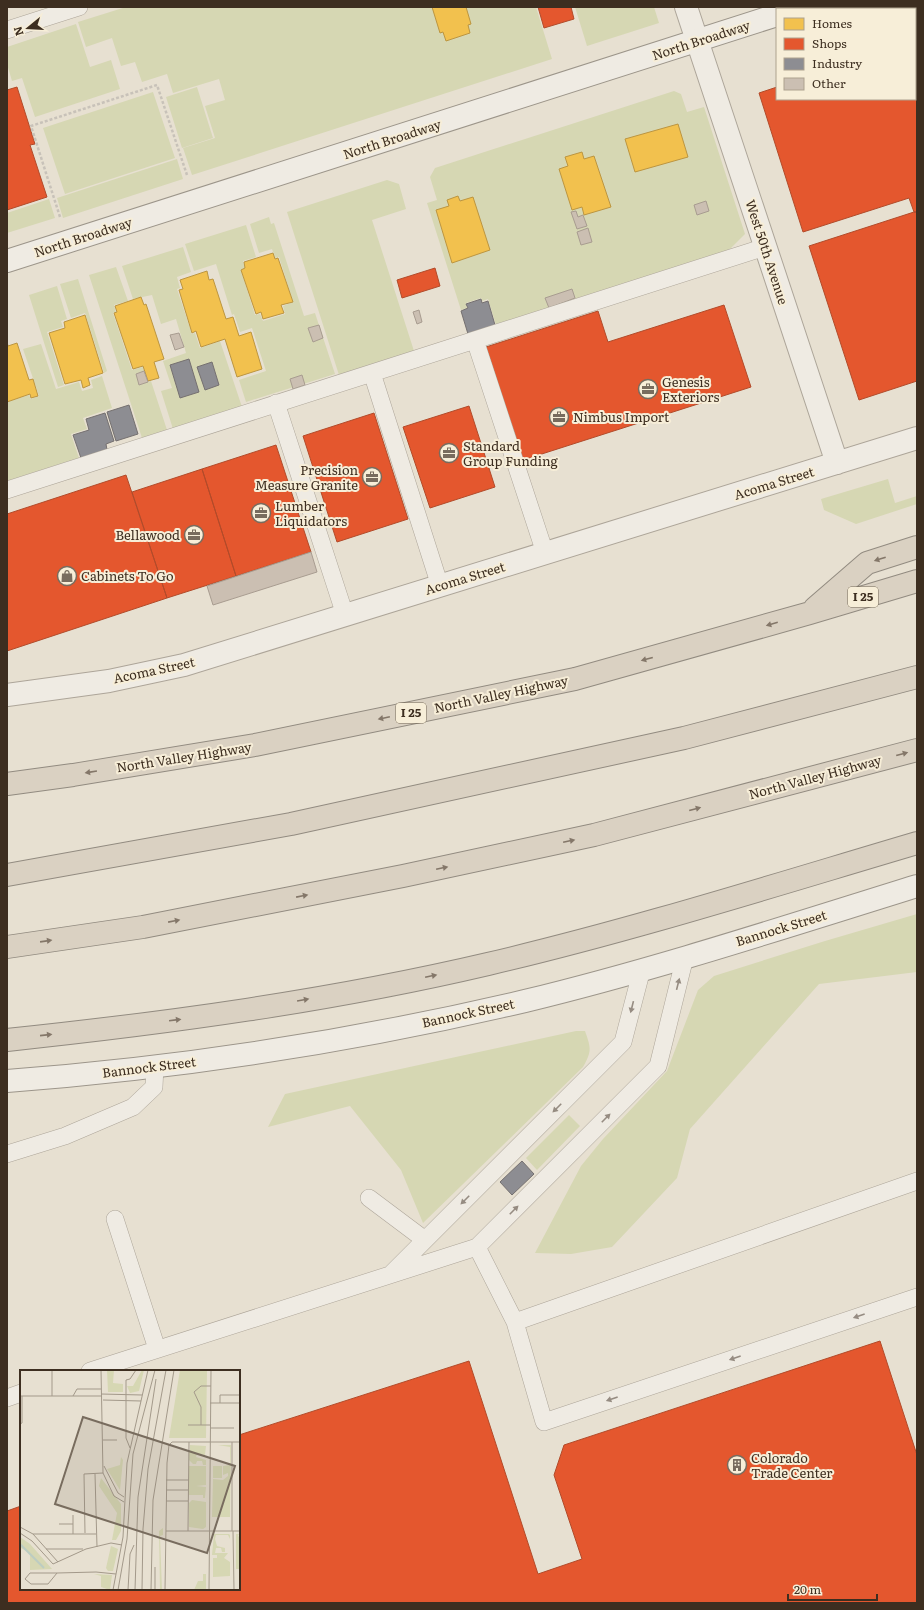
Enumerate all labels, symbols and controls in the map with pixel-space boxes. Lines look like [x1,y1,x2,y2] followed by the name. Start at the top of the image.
[8,8,48,48] north arrow
[776,8,916,100] legend
[812,14,852,32] text: Homes
[649,15,753,64] street label: North Broadway
[9,25,27,38] text: N
[812,34,847,52] text: Shops
[812,54,862,72] text: Industry
[812,74,846,92] text: Other
[340,114,444,163] street label: North Broadway
[742,197,793,307] street label: West 50th Avenue
[31,212,135,261] street label: North Broadway
[662,372,719,406] place label: Genesis Exteriors
[637,378,659,400] office icon: Genesis Exteriors
[548,406,570,428] office icon: Nimbus Import
[573,407,670,426] place label: Nimbus Import
[463,436,559,470] place label: Standard Group Funding
[438,442,460,464] office icon: Standard Group Funding
[255,460,358,494] place label: Precision Measure Granite
[731,461,817,504] street label: Acoma Street
[361,466,383,488] office icon: Precision Measure Granite
[275,496,347,530] place label: Lumber Liquidators
[250,502,272,524] office icon: Lumber Liquidators
[183,524,205,546] office icon: Bellawood
[115,525,180,544] place label: Bellawood
[422,556,508,599] street label: Acoma Street
[874,556,886,562] one-way arrow
[56,565,78,587] shop icon: Cabinets To Go
[81,566,174,585] place label: Cabinets To Go
[848,587,878,607] road number: I 25
[766,621,778,627] one-way arrow
[111,651,197,687] street label: Acoma Street
[641,656,653,662] one-way arrow
[432,670,570,717] street label: North Valley Highway
[396,703,426,723] road number: I 25
[377,716,390,722] one-way arrow
[115,736,253,777] street label: North Valley Highway
[746,750,884,803] street label: North Valley Highway
[896,751,908,757] one-way arrow
[84,770,97,776] one-way arrow
[688,805,701,811] one-way arrow
[563,837,575,843] one-way arrow
[435,864,448,870] one-way arrow
[295,892,308,898] one-way arrow
[733,904,829,950] street label: Bannock Street
[168,917,180,923] one-way arrow
[40,938,52,944] one-way arrow
[425,972,437,978] one-way arrow
[676,978,682,990] one-way arrow
[420,993,517,1032] street label: Bannock Street
[297,997,309,1003] one-way arrow
[629,1001,635,1013] one-way arrow
[169,1017,181,1023] one-way arrow
[40,1032,52,1039] one-way arrow
[101,1051,198,1082] street label: Bannock Street
[552,1103,562,1113] one-way arrow
[602,1113,611,1123] one-way arrow
[460,1195,470,1205] one-way arrow
[510,1205,519,1215] one-way arrow
[852,1314,864,1320] one-way arrow
[729,1355,741,1361] one-way arrow
[20,1370,240,1590] inset map
[606,1397,618,1403] one-way arrow
[751,1448,833,1482] place label: Colorado Trade Center
[726,1454,748,1476] building icon: Colorado Trade Center
[788,1576,877,1602] scale bar
[794,1580,821,1598] text: 20 m

